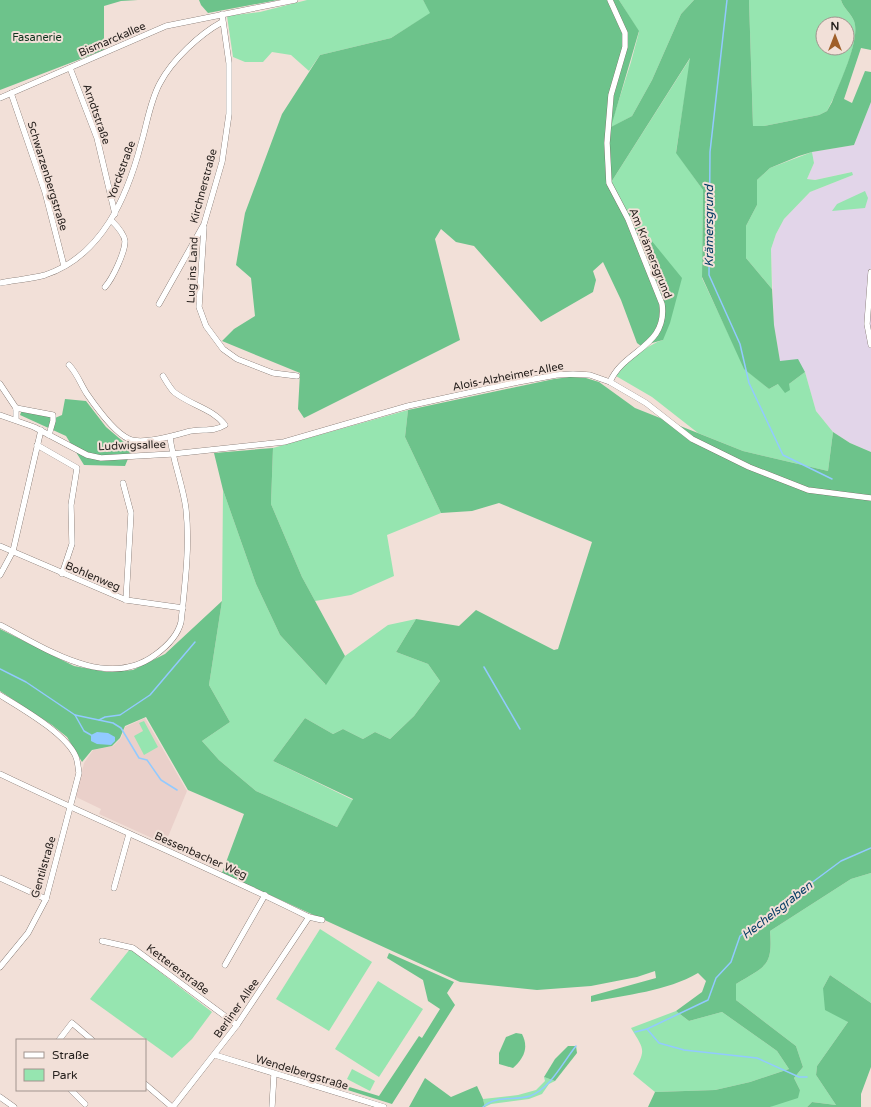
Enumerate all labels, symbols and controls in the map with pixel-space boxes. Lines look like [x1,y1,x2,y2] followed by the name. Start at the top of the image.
[815,16,855,56] north arrow
[77,19,148,59] street label: Bismarckallee
[831,20,839,33] text: N
[12,31,62,44] park label: Fasanerie
[80,82,113,146] street label: Arndtstraße
[25,120,70,232] street label: Schwarzenbergstraße
[105,139,138,201] street label: Yorckstraße
[187,147,220,225] street label: Kirchnerstraße
[702,184,716,267] water label: Krämersgrund
[626,206,675,300] street label: Am Krämersgrund
[184,236,201,304] street label: Lug ins Land
[451,359,565,394] street label: Alois-Alzheimer-Allee
[98,438,166,453] street label: Ludwigsallee
[63,559,122,594] street label: Bohlenweg
[152,829,249,882] street label: Bessenbacher Weg
[28,835,58,899] street label: Gentilstraße
[739,878,816,942] water label: Hechelsgraben
[144,942,212,997] street label: Kettererstraße
[211,976,262,1041] street label: Berliner Allee
[16,1039,146,1091] legend
[52,1048,89,1062] text: Straße
[254,1052,350,1093] street label: Wendelbergstraße
[52,1068,78,1082] text: Park

